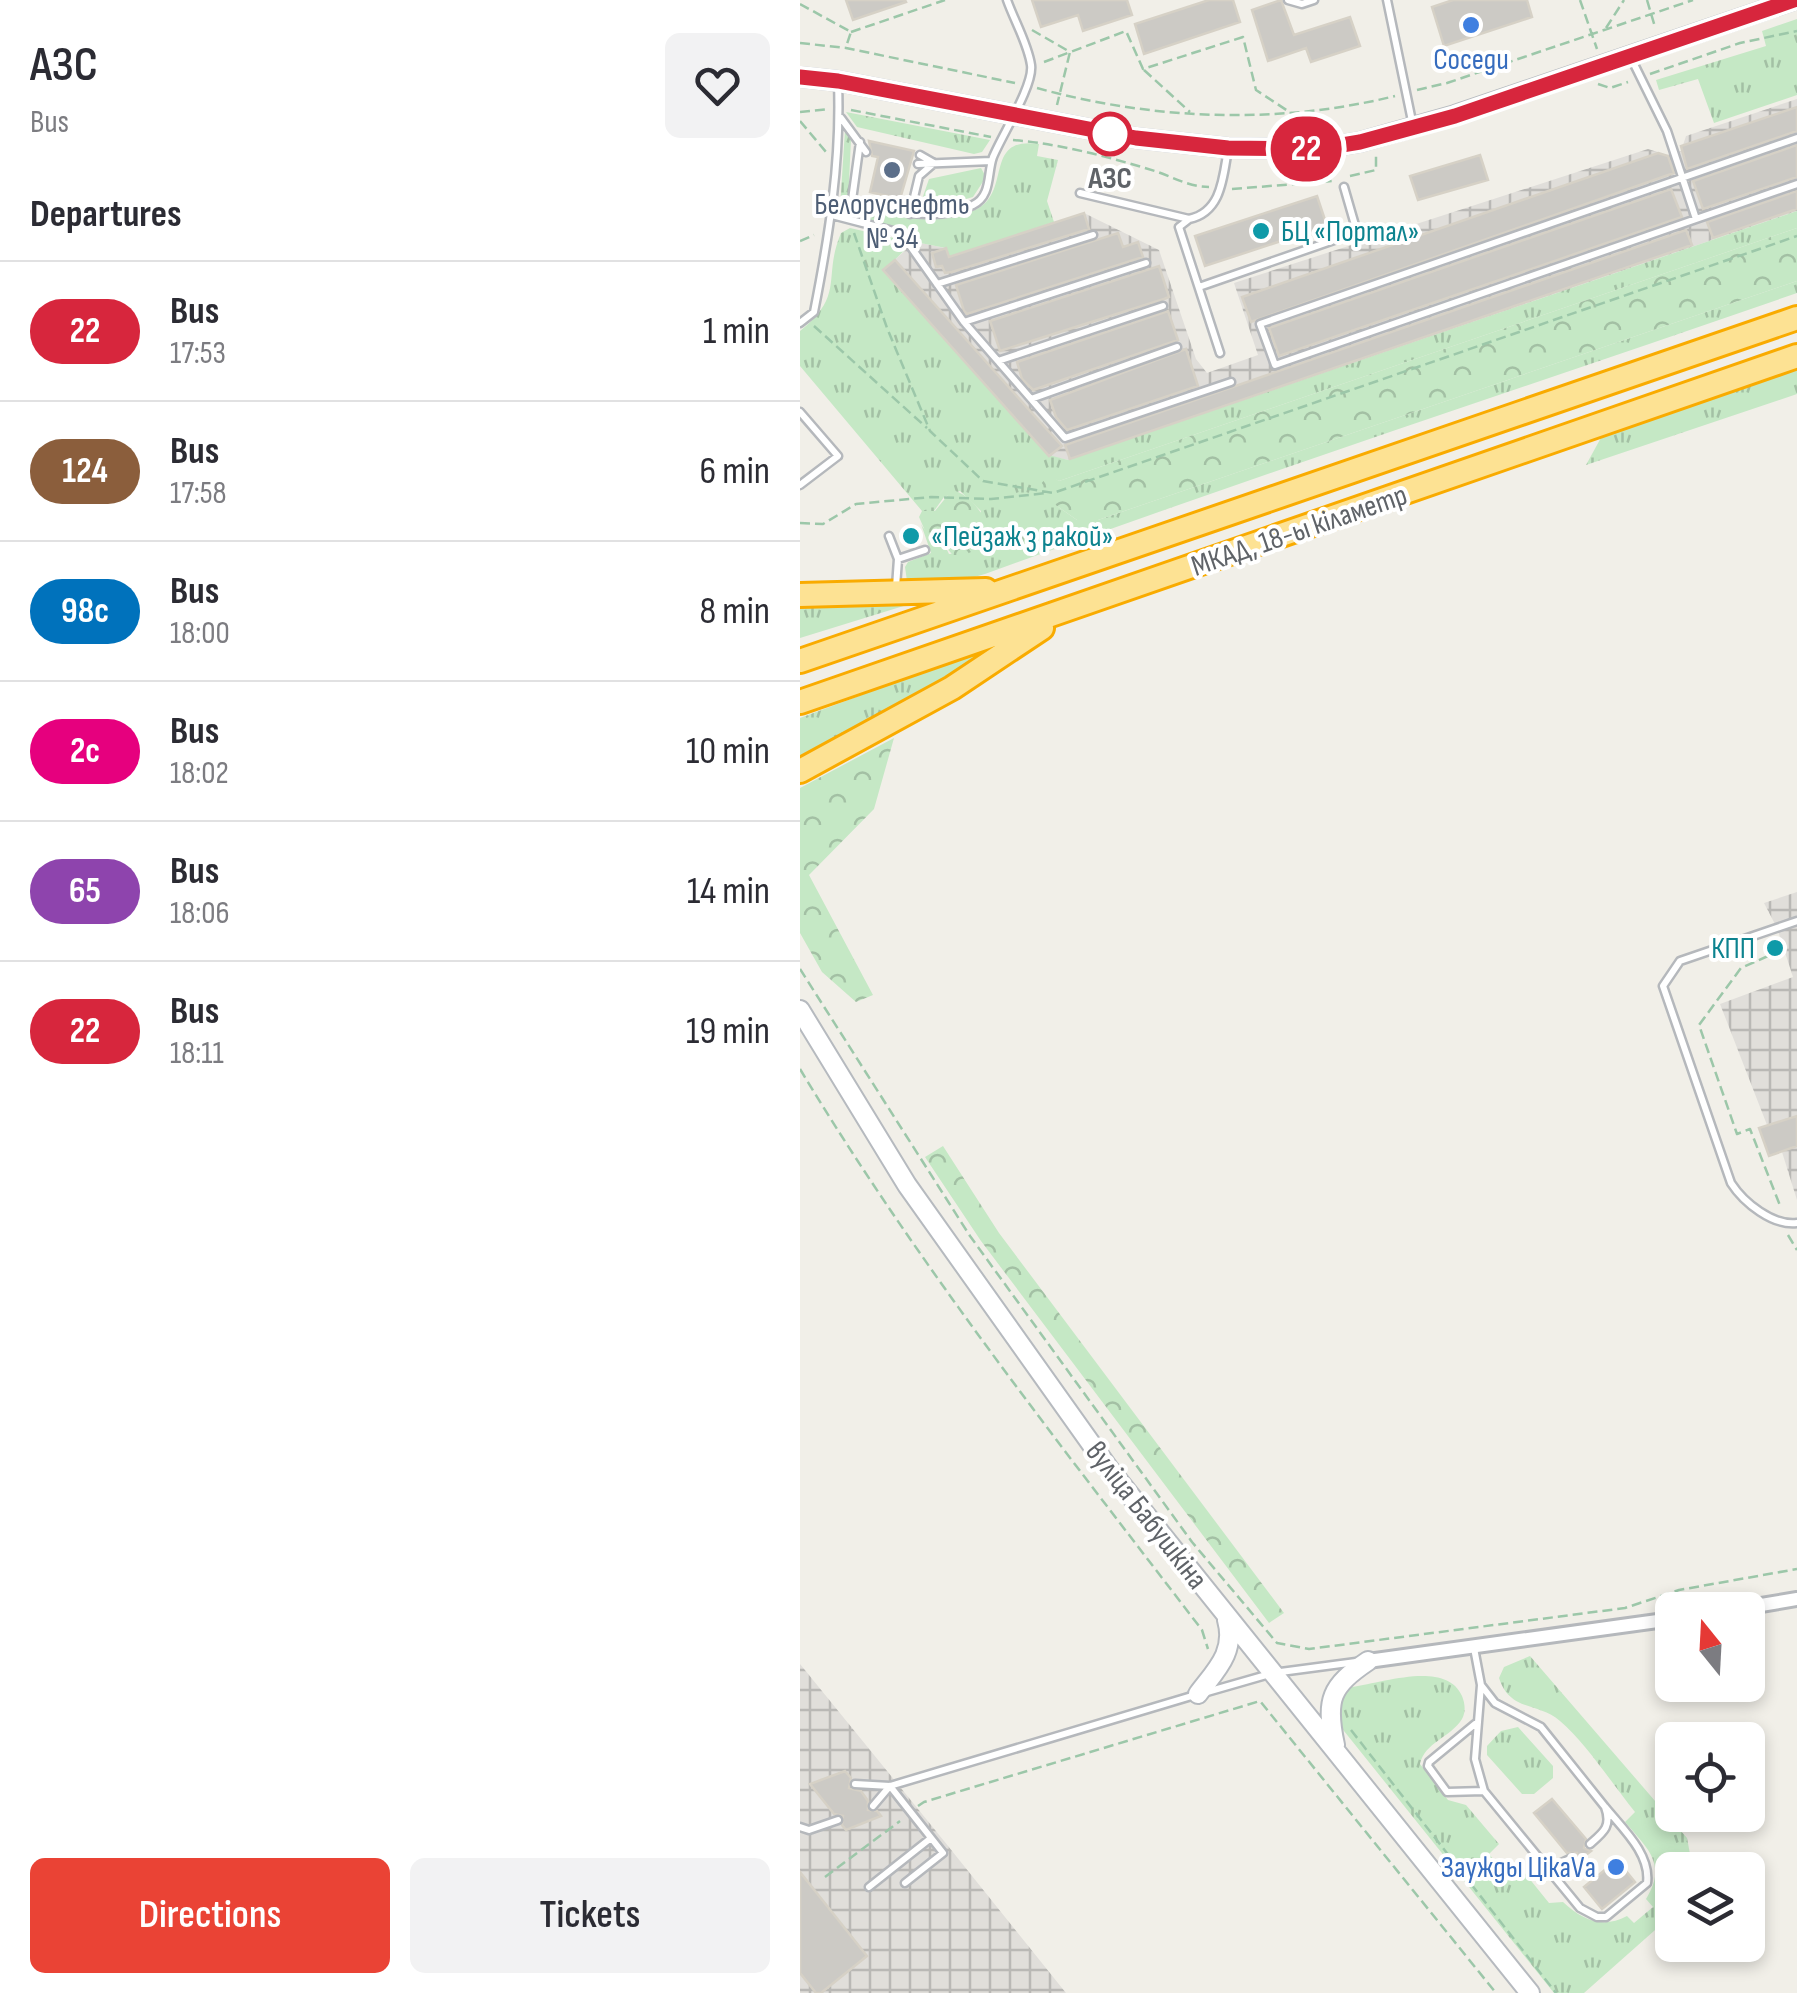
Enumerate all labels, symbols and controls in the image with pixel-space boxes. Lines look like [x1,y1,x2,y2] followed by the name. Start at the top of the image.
[1460,14,1482,36] marker: Соседи
[665,33,770,138] button: heart
[30,37,98,94] text: АЗС
[1433,42,1509,78] place label: Соседи
[30,103,69,142] text: Bus
[1089,113,1131,155] marker: АЗС
[1261,116,1351,182] line badge: 22
[1291,128,1321,171] text: 22
[881,159,903,181] marker: Белоруснефть № 34
[1087,161,1132,197] place label: АЗС
[814,187,970,257] place label: Белоруснефть № 34
[30,192,182,237] text: Departures
[1281,214,1419,250] place label: БЦ «Портал»
[1250,220,1272,242] marker: БЦ «Портал»
[170,289,219,334] text: Bus
[703,309,770,354] text: 1 min
[70,310,100,353] text: 22
[170,334,226,373] text: 17:53
[170,429,219,474] text: Bus
[700,449,770,494] text: 6 min
[62,450,108,493] text: 124
[170,474,227,513] text: 17:58
[1187,477,1412,585] street label: МКАД, 18-ы кіламетр
[931,519,1113,555] place label: «Пейзаж з ракой»
[900,525,922,547] marker: «Пейзаж з ракой»
[170,569,219,614] text: Bus
[700,589,770,634] text: 8 min
[61,590,109,633] text: 98с
[170,614,230,653] text: 18:00
[170,709,219,754] text: Bus
[686,729,770,774] text: 10 min
[70,730,100,773] text: 2с
[170,754,229,793] text: 18:02
[170,849,219,894] text: Bus
[687,869,770,914] text: 14 min
[69,870,101,913] text: 65
[170,894,230,933] text: 18:06
[1711,931,1755,967] place label: КПП
[1764,937,1786,959] marker: КПП
[170,989,219,1034] text: Bus
[686,1009,770,1054] text: 19 min
[70,1010,100,1053] text: 22
[170,1034,224,1073] text: 18:11
[1077,1435,1215,1597] street label: вуліца Бабушкіна
[1655,1592,1765,1702] north arrow
[1655,1592,1765,1962] map controls
[1655,1722,1765,1832] button: locate
[1441,1850,1596,1886] place label: Заужды ЦікаVа
[1655,1852,1765,1962] button: layers
[1605,1856,1627,1878] marker: Заужды ЦікаVа
[30,1858,390,1973] button: Directions
[410,1858,770,1973] button: Tickets

